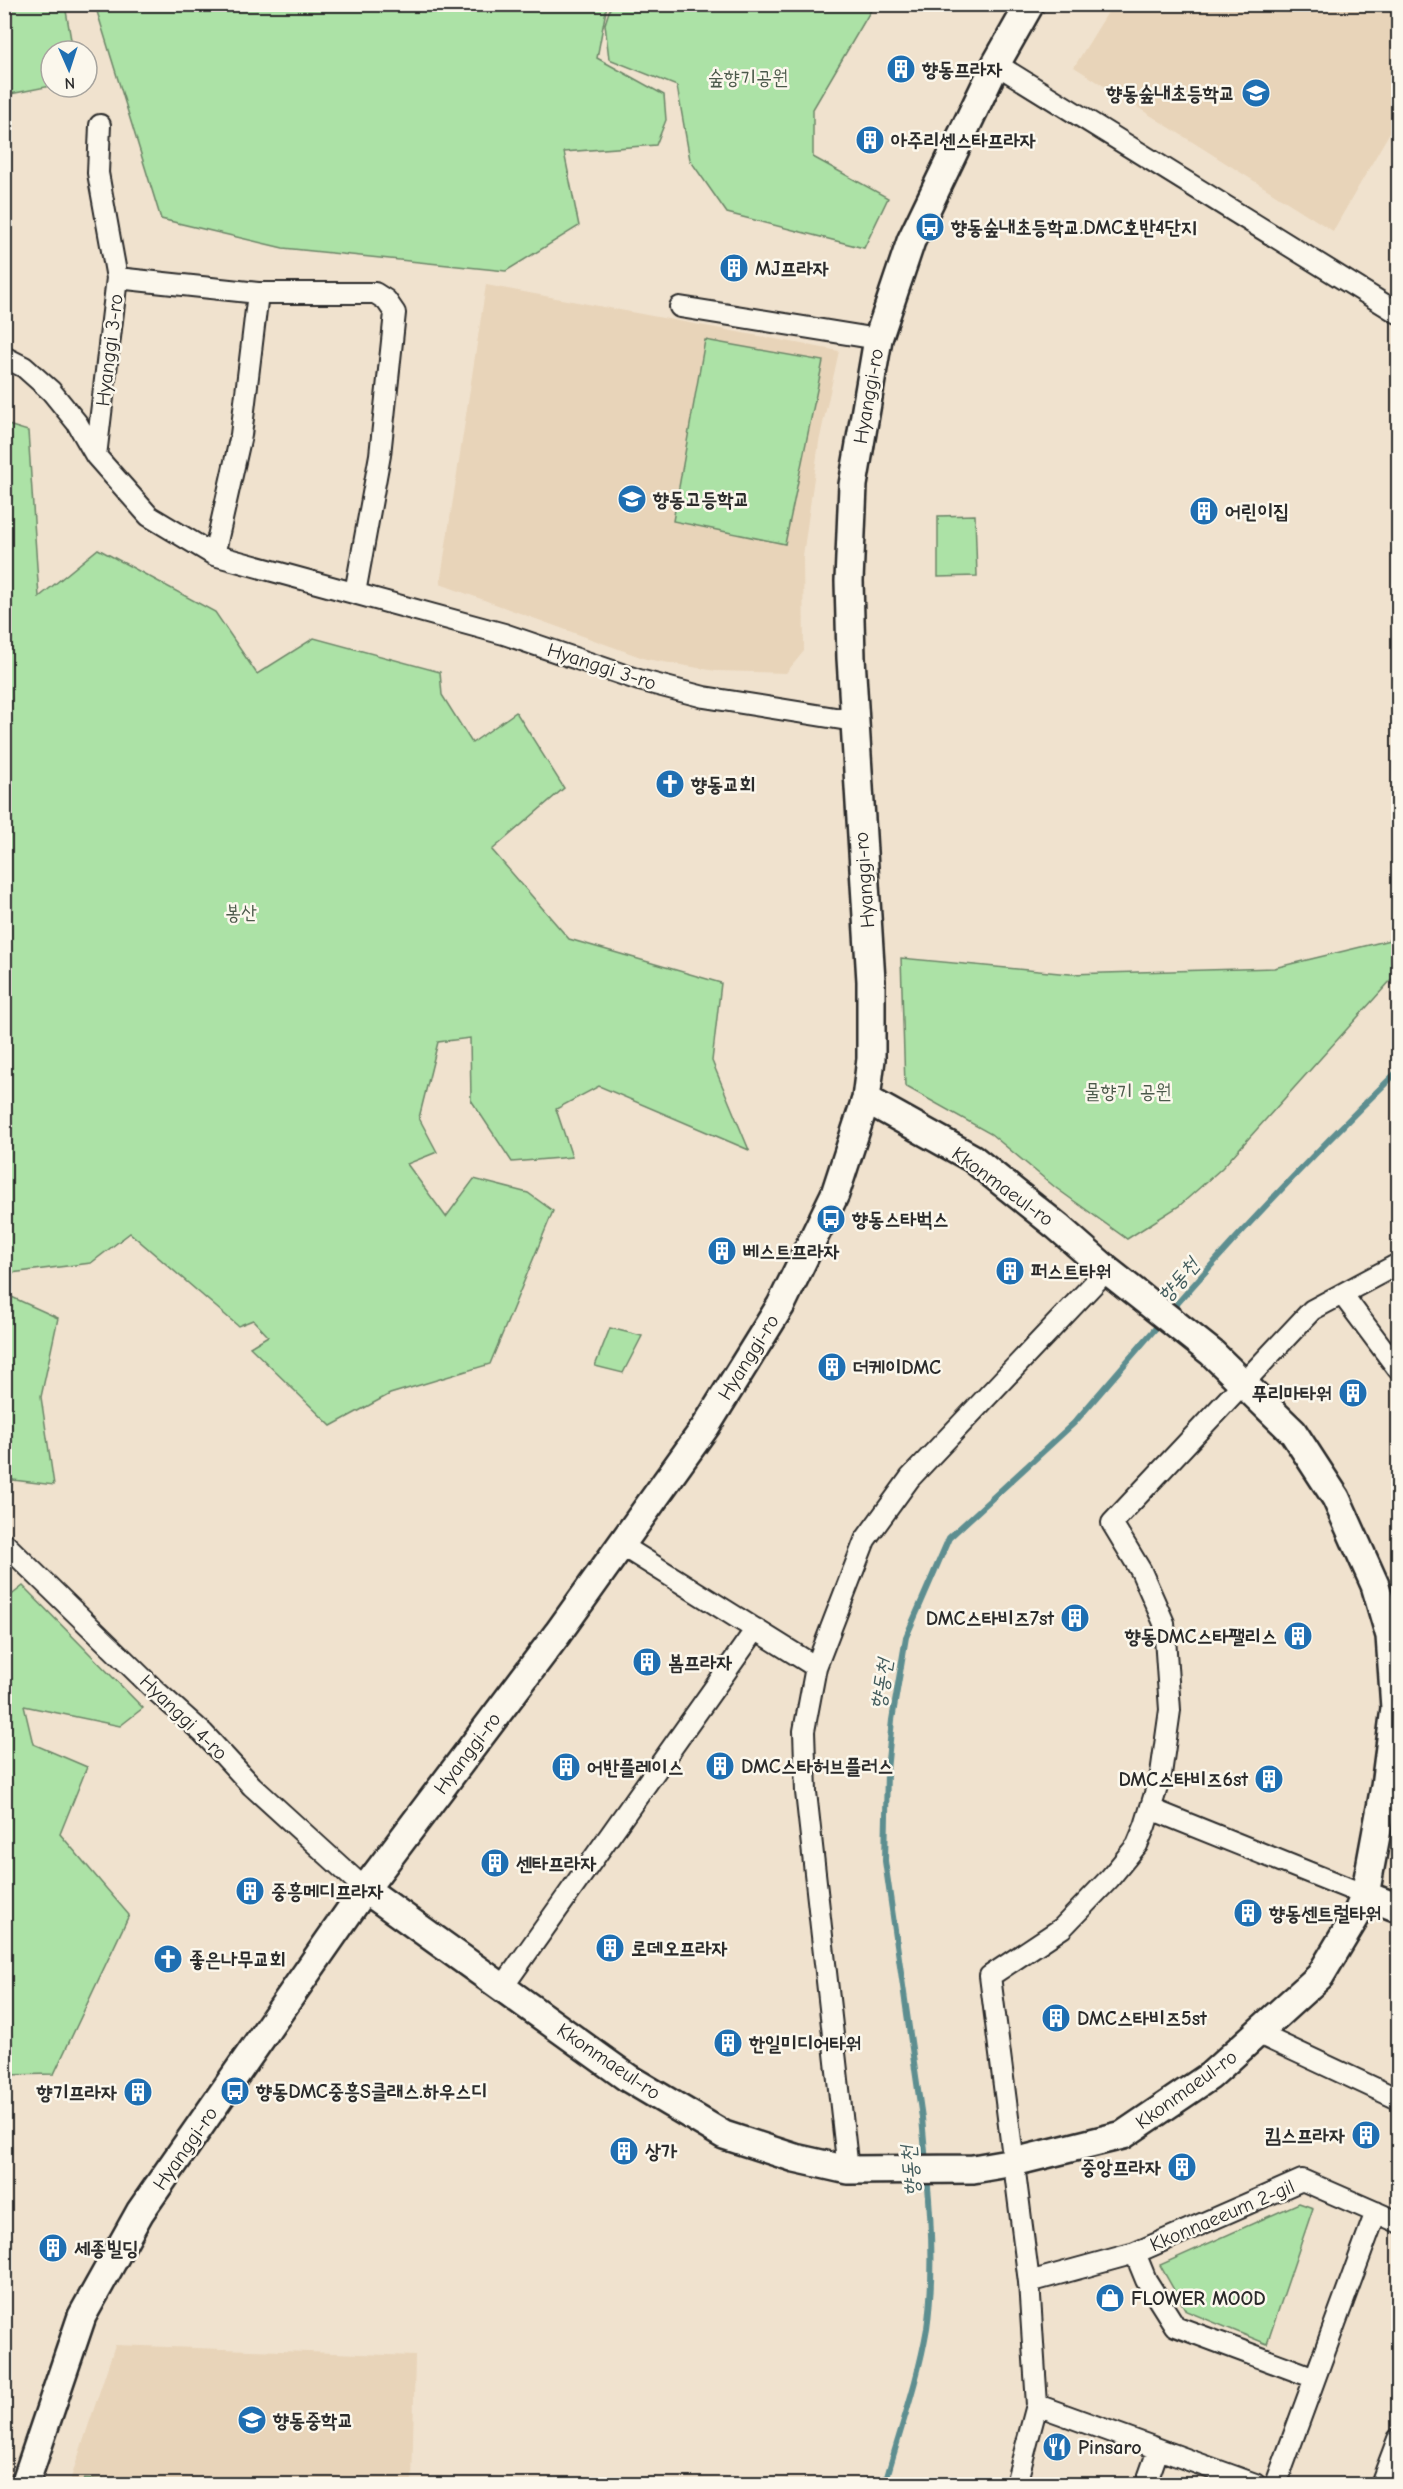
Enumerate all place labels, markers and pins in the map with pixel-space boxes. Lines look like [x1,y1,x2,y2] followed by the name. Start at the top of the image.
[885,53,917,85] building icon: 향동프라자
[921,58,1002,81] place label: 향동프라자
[1240,77,1272,109] school or university icon: 향동숲내초등학교
[1105,82,1235,105] place label: 향동숲내초등학교
[854,124,886,156] building icon: 아주리센스타프라자
[891,129,1036,152] place label: 아주리센스타프라자
[914,211,946,243] bus stop icon: 향동숲내초등학교.DMC호반4단지
[950,216,1197,239] place label: 향동숲내초등학교.DMC호반4단지
[718,252,750,284] building icon: MJ프라자
[755,257,829,280] place label: MJ프라자
[616,483,648,515] school or university icon: 향동고등학교
[652,488,750,511] place label: 향동고등학교
[1188,495,1220,527] building icon: 어린이집
[1225,500,1289,523] place label: 어린이집
[654,768,686,800] church icon: 향동교회
[690,773,755,796] place label: 향동교회
[815,1203,847,1235] bus stop icon: 향동스타벅스
[851,1208,949,1231] place label: 향동스타벅스
[706,1235,738,1267] building icon: 베스트프라자
[743,1240,840,1263] place label: 베스트프라자
[994,1255,1026,1287] building icon: 퍼스트타워
[1031,1260,1111,1283] place label: 퍼스트타워
[816,1351,848,1383] building icon: 더케이DMC
[853,1356,941,1379] place label: 더케이DMC
[1337,1377,1369,1409] building icon: 푸리마타워
[1252,1382,1332,1405] place label: 푸리마타워
[1059,1602,1091,1634] building icon: DMC스타비즈7st
[926,1607,1054,1630] place label: DMC스타비즈7st
[1282,1620,1314,1652] building icon: 향동DMC스타팰리스
[1124,1625,1277,1648] place label: 향동DMC스타팰리스
[631,1646,663,1678] building icon: 봄프라자
[668,1651,732,1674] place label: 봄프라자
[704,1750,736,1782] building icon: DMC스타허브플러스
[550,1751,582,1783] building icon: 어반플레이스
[741,1755,893,1778] place label: DMC스타허브플러스
[587,1756,684,1779] place label: 어반플레이스
[1253,1763,1285,1795] building icon: DMC스타비즈6st
[1118,1768,1248,1791] place label: DMC스타비즈6st
[479,1847,511,1879] building icon: 센타프라자
[516,1852,596,1875] place label: 센타프라자
[234,1875,266,1907] building icon: 중흥메디프라자
[271,1880,384,1903] place label: 중흥메디프라자
[1232,1897,1264,1929] building icon: 향동센트럴타워
[1268,1902,1382,1925] place label: 향동센트럴타워
[594,1932,626,1964] building icon: 로데오프라자
[631,1937,728,1960] place label: 로데오프라자
[152,1943,184,1975] church icon: 좋은나무교회
[189,1948,286,1971] place label: 좋은나무교회
[1040,2002,1072,2034] building icon: DMC스타비즈5st
[1077,2007,1207,2030] place label: DMC스타비즈5st
[712,2027,744,2059] building icon: 한일미디어타워
[748,2032,862,2055] place label: 한일미디어타워
[219,2075,251,2107] bus stop icon: 향동DMC중흥S클래스.하우스디
[122,2076,154,2108] building icon: 향기프라자
[255,2080,487,2103] place label: 향동DMC중흥S클래스.하우스디
[36,2081,117,2104] place label: 향기프라자
[1350,2119,1382,2151] building icon: 킴스프라자
[1265,2124,1345,2147] place label: 킴스프라자
[608,2135,640,2167] building icon: 상가
[645,2140,678,2163] place label: 상가
[1166,2151,1198,2183] building icon: 중앙프라자
[1081,2156,1161,2179] place label: 중앙프라자
[37,2232,69,2264] building icon: 세종빌딩
[74,2237,138,2260] place label: 세종빌딩
[1094,2282,1126,2314] shop icon: FLOWER MOOD
[1131,2287,1266,2310] place label: FLOWER MOOD
[236,2404,268,2436] school or university icon: 향동중학교
[272,2409,353,2432] place label: 향동중학교
[1041,2431,1073,2463] restaurant icon: Pinsaro
[1078,2436,1142,2459] place label: Pinsaro

